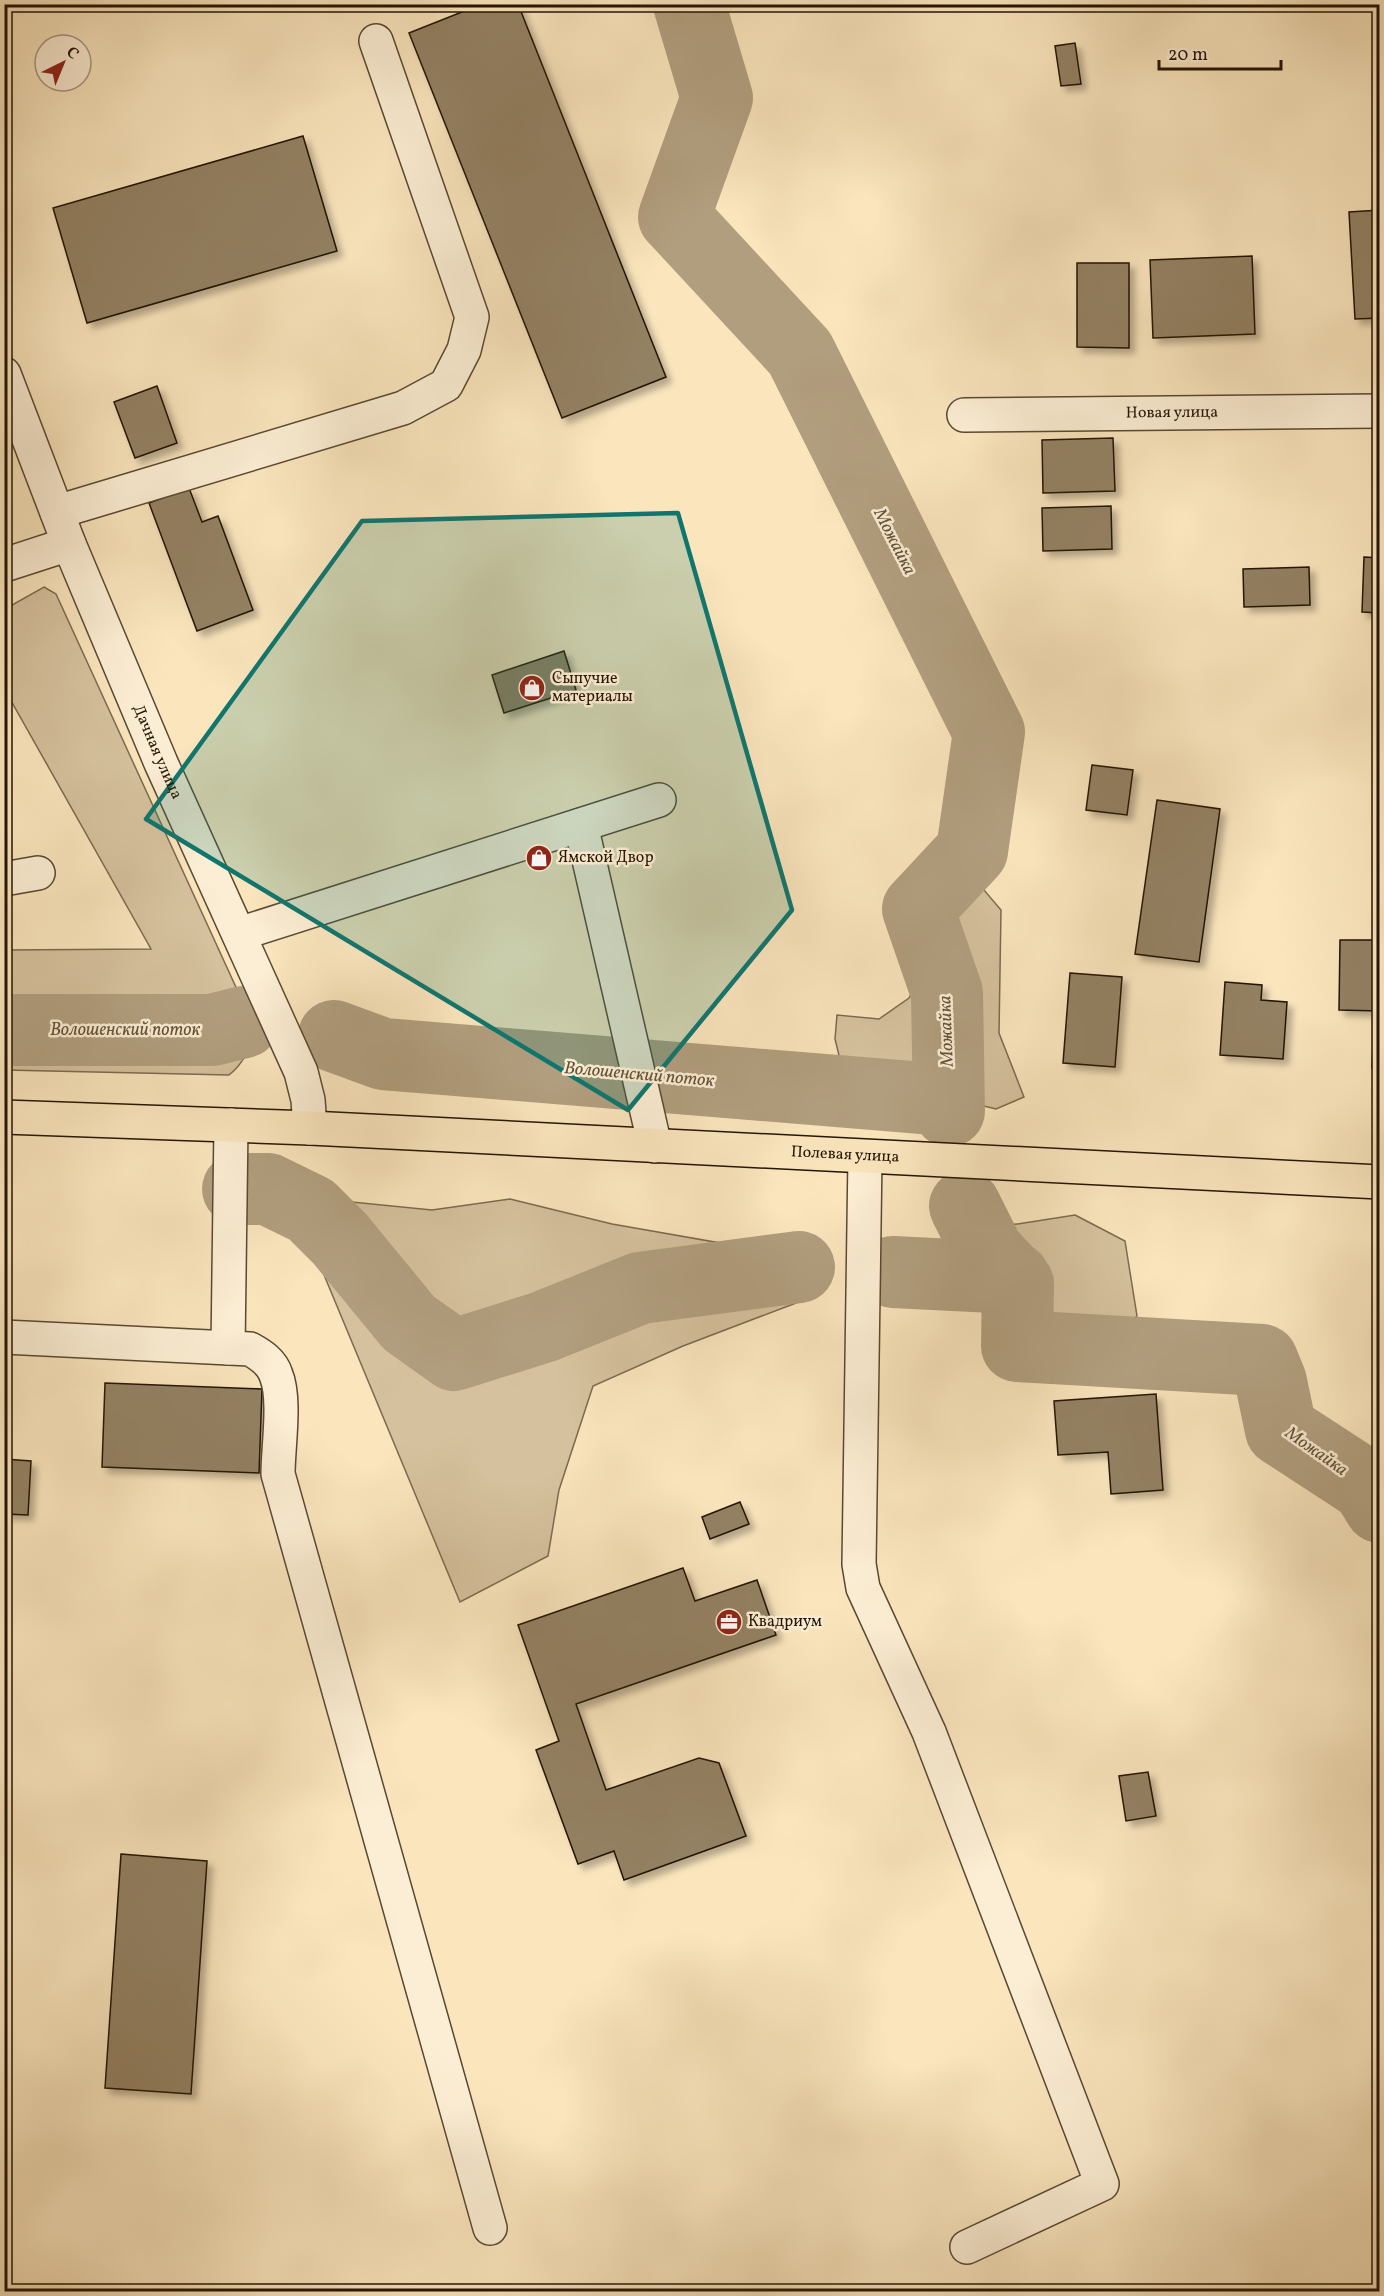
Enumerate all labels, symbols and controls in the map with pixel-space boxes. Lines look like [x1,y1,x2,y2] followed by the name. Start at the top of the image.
[33,33,93,93] north arrow
[1159,33,1280,71] scale bar
[61,42,83,65] text: С
[1168,43,1208,68] text: 20 m
[1126,402,1218,424] street label: Новая улица
[866,504,921,579] water label: Можайка
[552,668,633,708] place label: Сыпучие материалы
[517,673,547,703] shop icon: Сыпучие материалы
[127,702,187,803] street label: Дачная улица
[524,843,554,873] shop icon: Ямской Двор
[558,847,654,869] place label: Ямской Двор
[933,995,961,1068] water label: Можайка
[50,1018,201,1043] water label: Волошенский поток
[563,1056,715,1094] water label: Волошенский поток
[790,1141,900,1169] street label: Полевая улица
[1279,1421,1352,1483] water label: Можайка
[714,1607,744,1637] office icon: Квадриум
[748,1611,822,1633] place label: Квадриум

